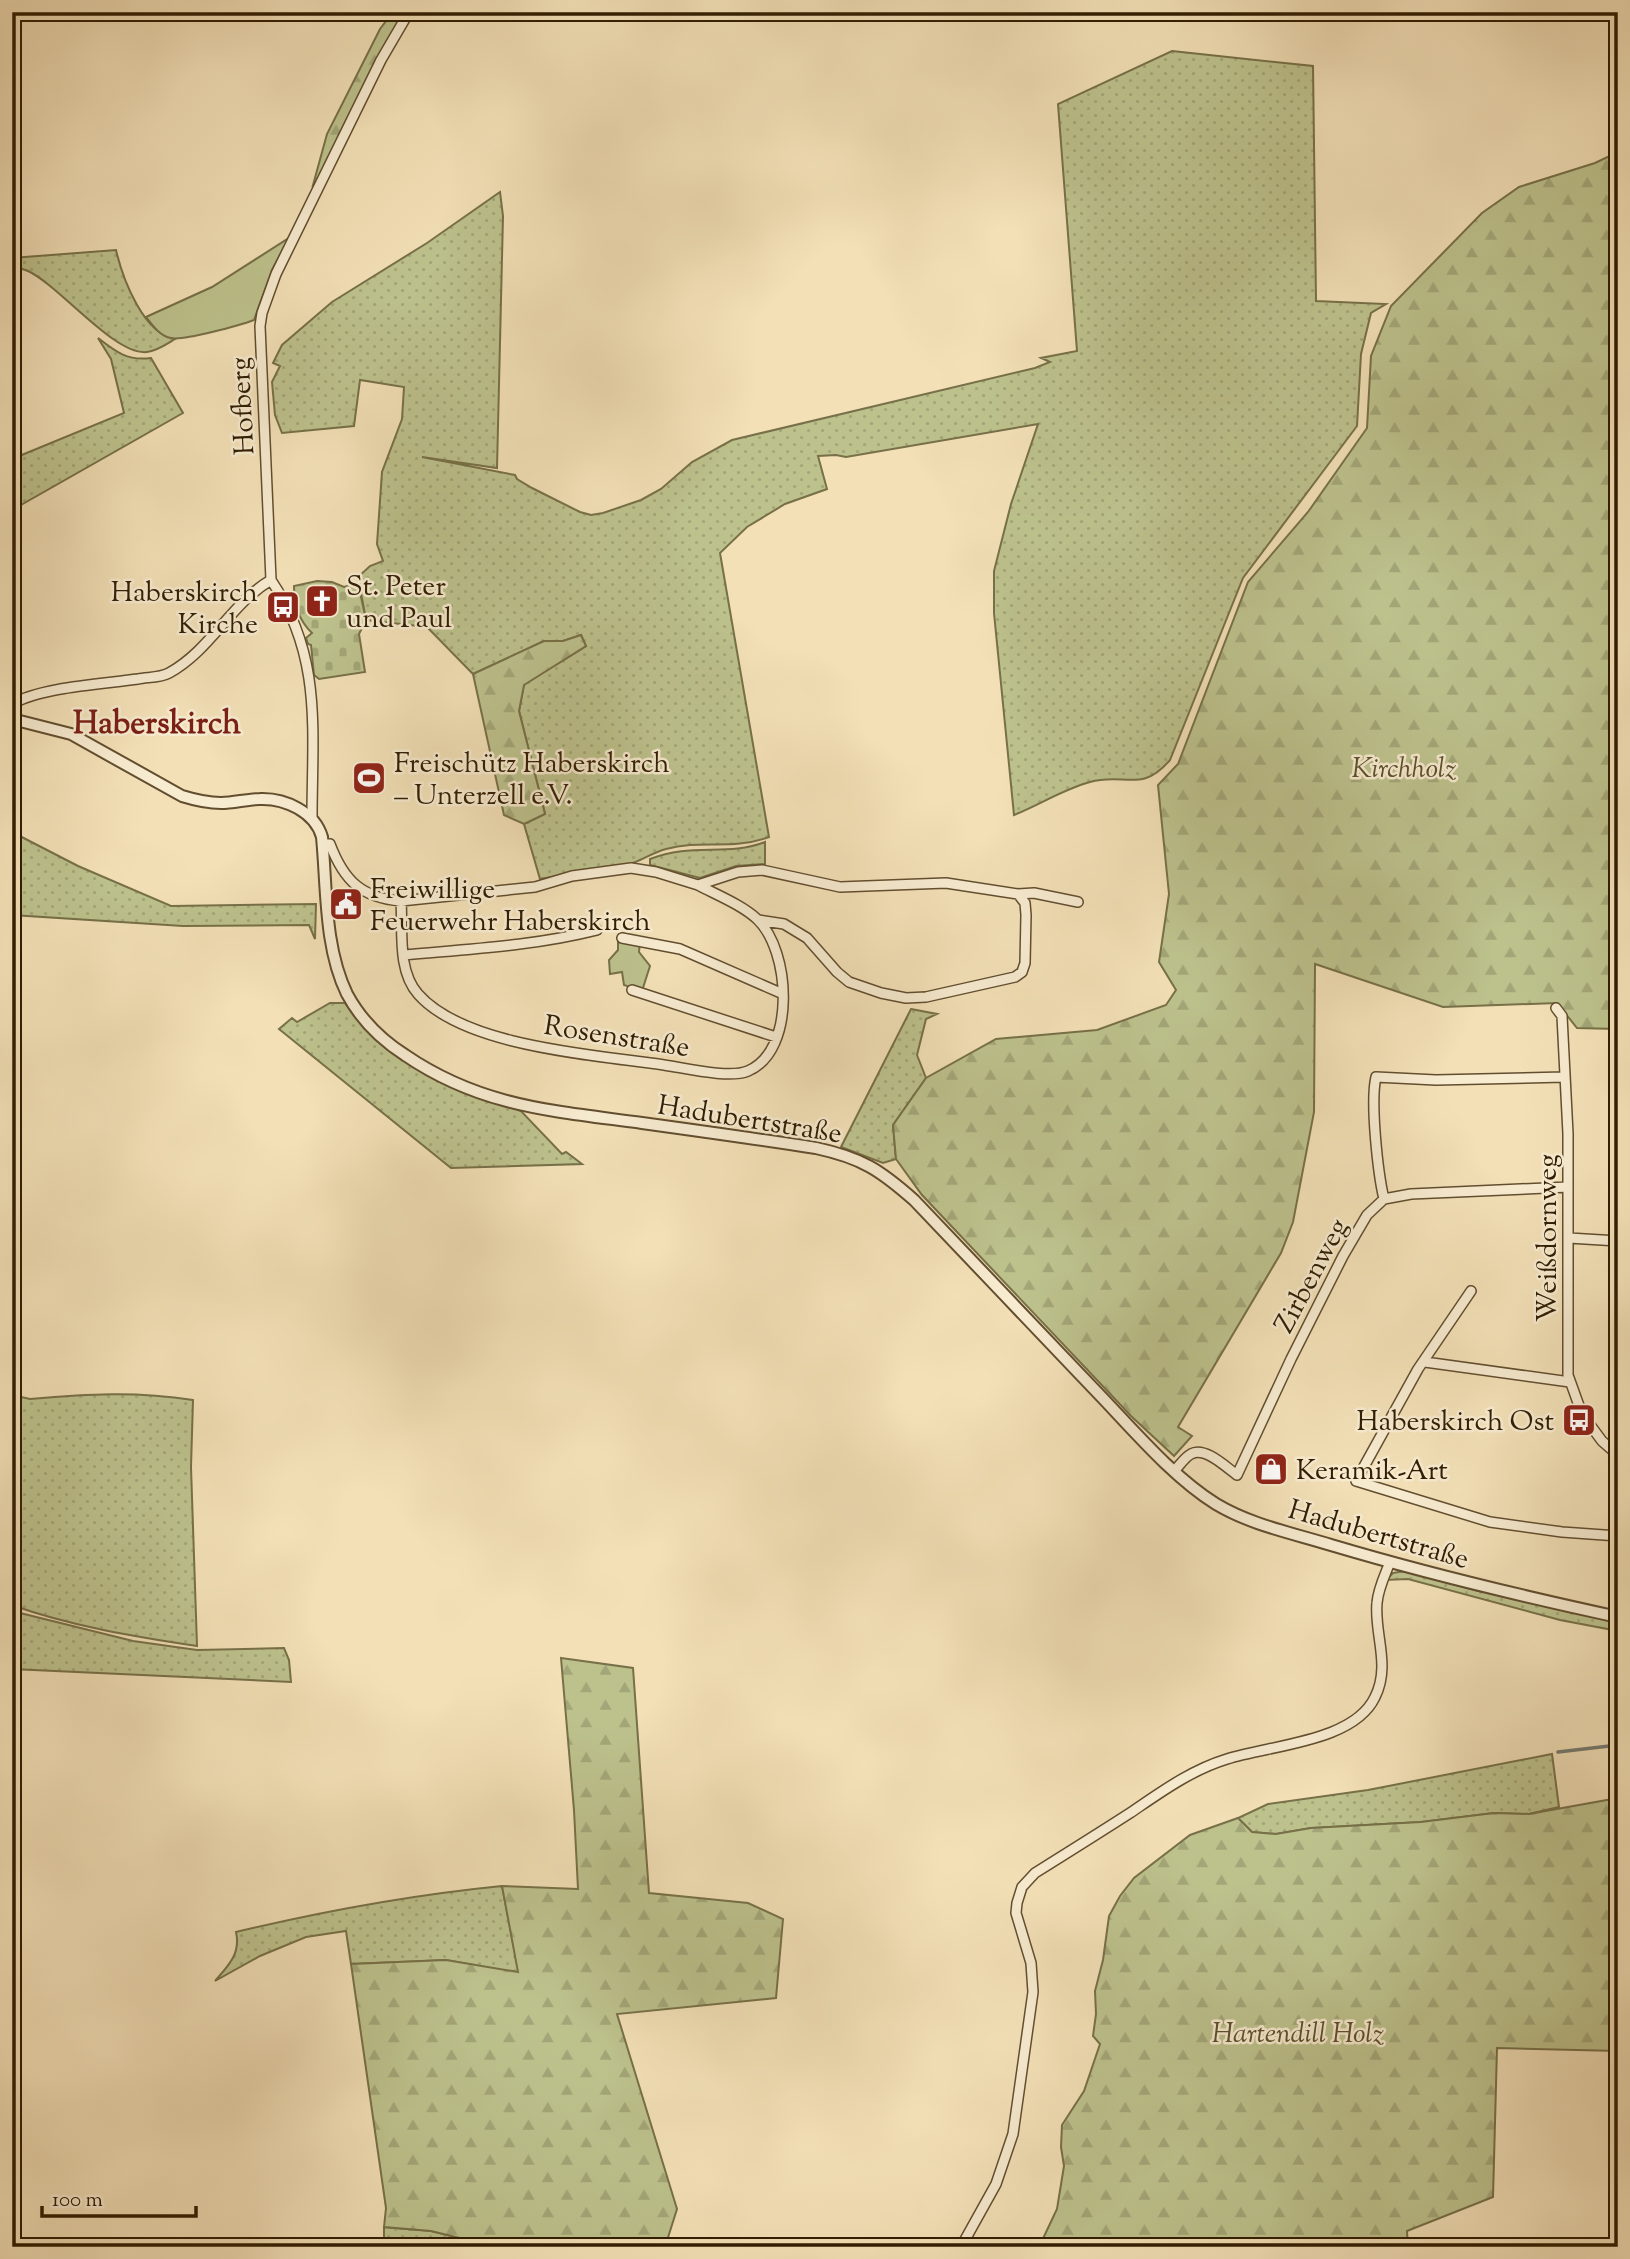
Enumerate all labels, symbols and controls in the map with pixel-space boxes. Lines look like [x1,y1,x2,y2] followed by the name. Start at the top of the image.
[221,356,267,456] street label: Hofberg
[346,568,452,640] place label: St. Peter und Paul
[111,574,258,646] place label: Haberskirch Kirche
[303,582,341,620] church icon: St. Peter und Paul
[264,588,302,626] bus stop icon: Haberskirch Kirche
[73,702,241,748] district label: Haberskirch
[394,745,670,817] place label: Freischütz Haberskirch – Unterzell e.V.
[1351,750,1457,790] park label: Kirchholz
[350,759,388,797] sports icon: Freischütz Haberskirch – Unterzell e.V.
[370,871,651,943] place label: Freiwillige Feuerwehr Haberskirch
[327,885,365,923] public building icon: Freiwillige Feuerwehr Haberskirch
[541,1007,692,1069] street label: Rosenstraße
[654,1087,845,1155] street label: Hadubertstraße
[1529,1154,1569,1322] street label: Weißdornweg
[1266,1212,1360,1341] street label: Zirbenweg
[1560,1401,1598,1439] bus stop icon: Haberskirch Ost
[1356,1403,1554,1443] place label: Haberskirch Ost
[1252,1450,1290,1488] shop icon: Keramik-Art
[1296,1452,1448,1492] place label: Keramik-Art
[1283,1491,1473,1581] street label: Hadubertstraße
[1212,2015,1384,2055] park label: Hartendill Holz
[42,2175,196,2219] scale bar
[52,2186,103,2216] text: 100 m

